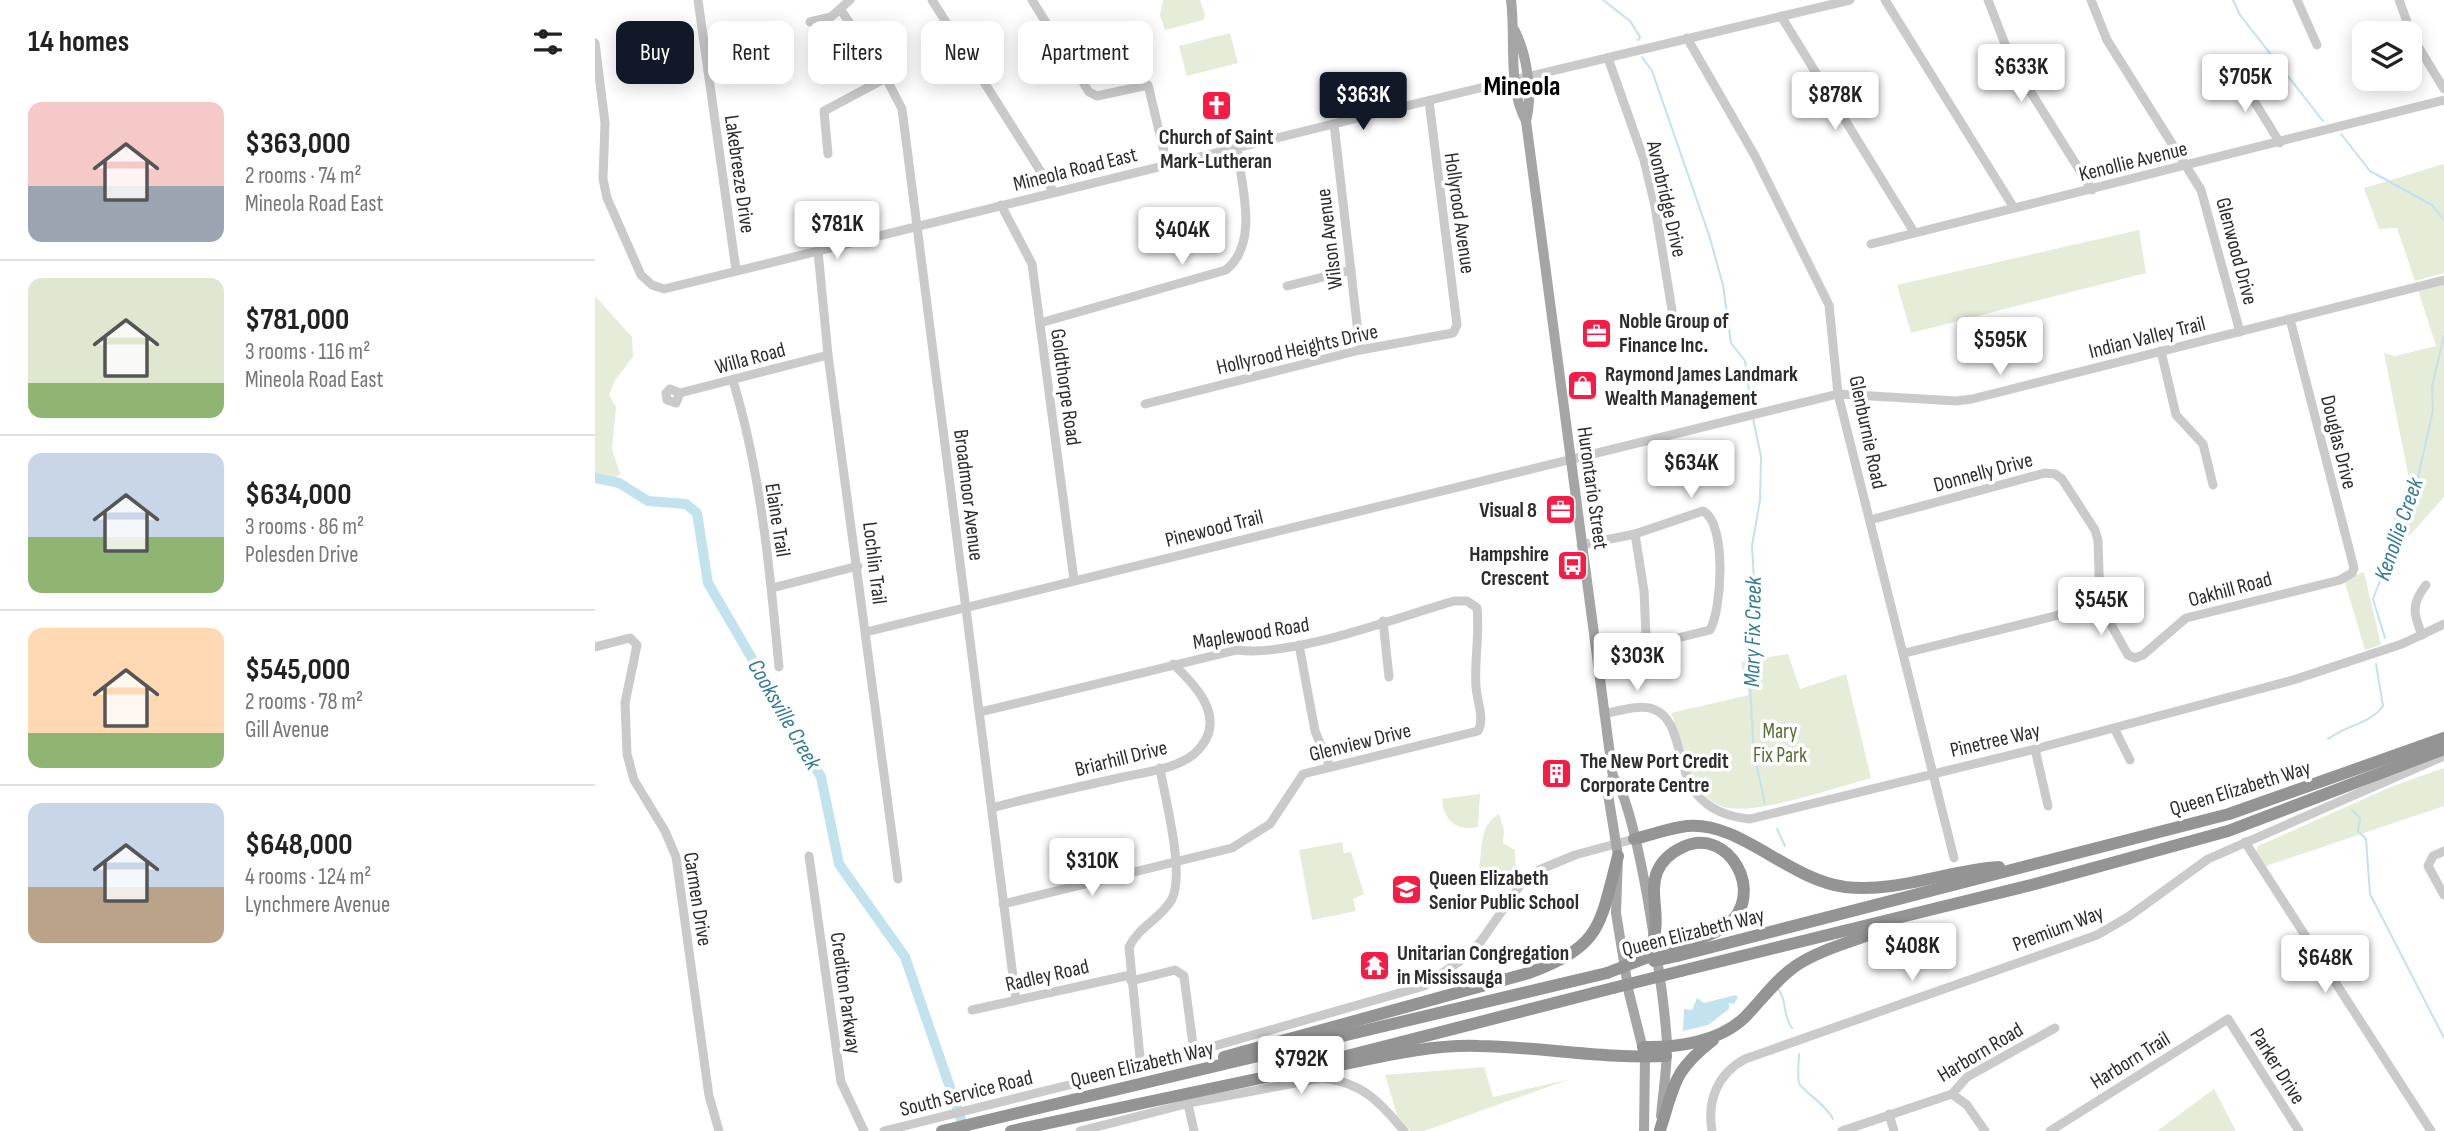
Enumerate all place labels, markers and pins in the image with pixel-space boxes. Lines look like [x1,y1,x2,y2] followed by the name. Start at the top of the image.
[1972,44,2070,104] pin: $633K
[2196,54,2294,114] pin: $705K
[1314,72,1412,132] pin: $363K
[1786,72,1884,132] pin: $878K
[1199,88,1233,122] church icon: Church of Saint Mark-Lutheran
[1159,125,1273,174] place label: Church of Saint Mark-Lutheran
[788,202,886,261] pin: $781K
[1133,208,1231,267] pin: $404K
[1619,309,1729,358] place label: Noble Group of Finance Inc.
[1579,316,1613,350] office icon: Noble Group of Finance Inc.
[1951,318,2049,377] pin: $595K
[1605,362,1798,411] place label: Raymond James Landmark Wealth Management
[1565,369,1599,403] shop icon: Raymond James Landmark Wealth Management
[1642,440,1740,500] pin: $634K
[1543,493,1577,527] office icon: Visual 8
[1479,498,1537,523] place label: Visual 8
[1469,542,1549,591] place label: Hampshire Crescent
[1555,549,1589,583] bus stop icon: Hampshire Crescent
[2052,578,2150,637] pin: $545K
[1588,634,1686,693] pin: $303K
[1580,749,1729,798] place label: The New Port Credit Corporate Centre
[1540,756,1574,790] building icon: The New Port Credit Corporate Centre
[1043,838,1141,898] pin: $310K
[1429,866,1579,915] place label: Queen Elizabeth Senior Public School
[1389,873,1423,907] school or university icon: Queen Elizabeth Senior Public School
[1863,923,1961,983] pin: $408K
[2276,936,2374,995] pin: $648K
[1397,941,1569,990] place label: Unitarian Congregation in Mississauga
[1357,948,1391,982] temple icon: Unitarian Congregation in Mississauga
[1252,1036,1350,1096] pin: $792K

